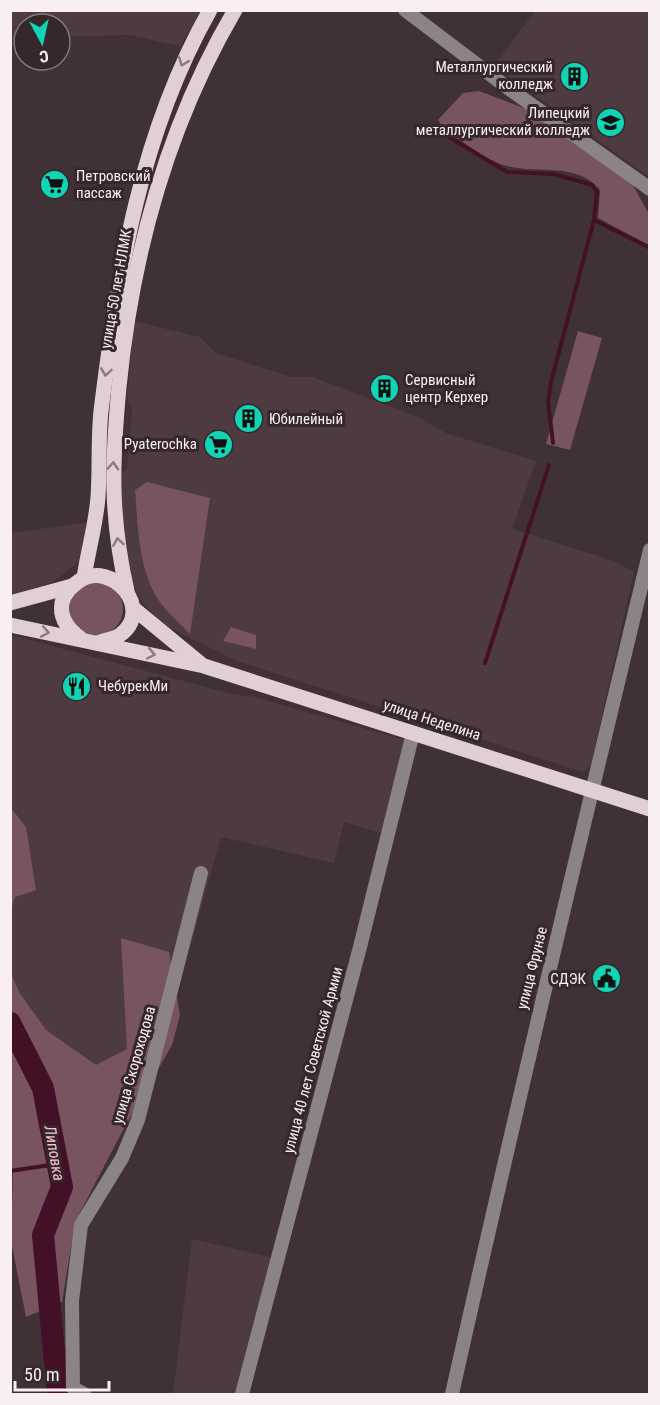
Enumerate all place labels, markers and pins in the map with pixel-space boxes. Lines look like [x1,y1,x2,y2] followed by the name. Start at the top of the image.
[435,58,553,93] place label: Металлургический колледж
[558,60,590,92] building icon: Металлургический колледж
[416,104,590,139] place label: Липецкий металлургический колледж
[595,106,627,138] school or university icon: Липецкий металлургический колледж
[76,167,151,202] place label: Петровский пассаж
[39,169,71,201] supermarket icon: Петровский пассаж
[405,371,488,406] place label: Сервисный центр Керхер
[368,373,400,405] building icon: Сервисный центр Керхер
[232,403,264,435] building icon: Юбилейный
[269,410,343,428] place label: Юбилейный
[202,428,234,460] supermarket icon: Pyaterochka
[124,435,197,453] place label: Pyaterochka
[61,670,93,702] restaurant icon: ЧебурекМи
[98,677,168,695] place label: ЧебурекМи
[591,963,623,995] public building icon: СДЭК
[550,970,587,988] place label: СДЭК

